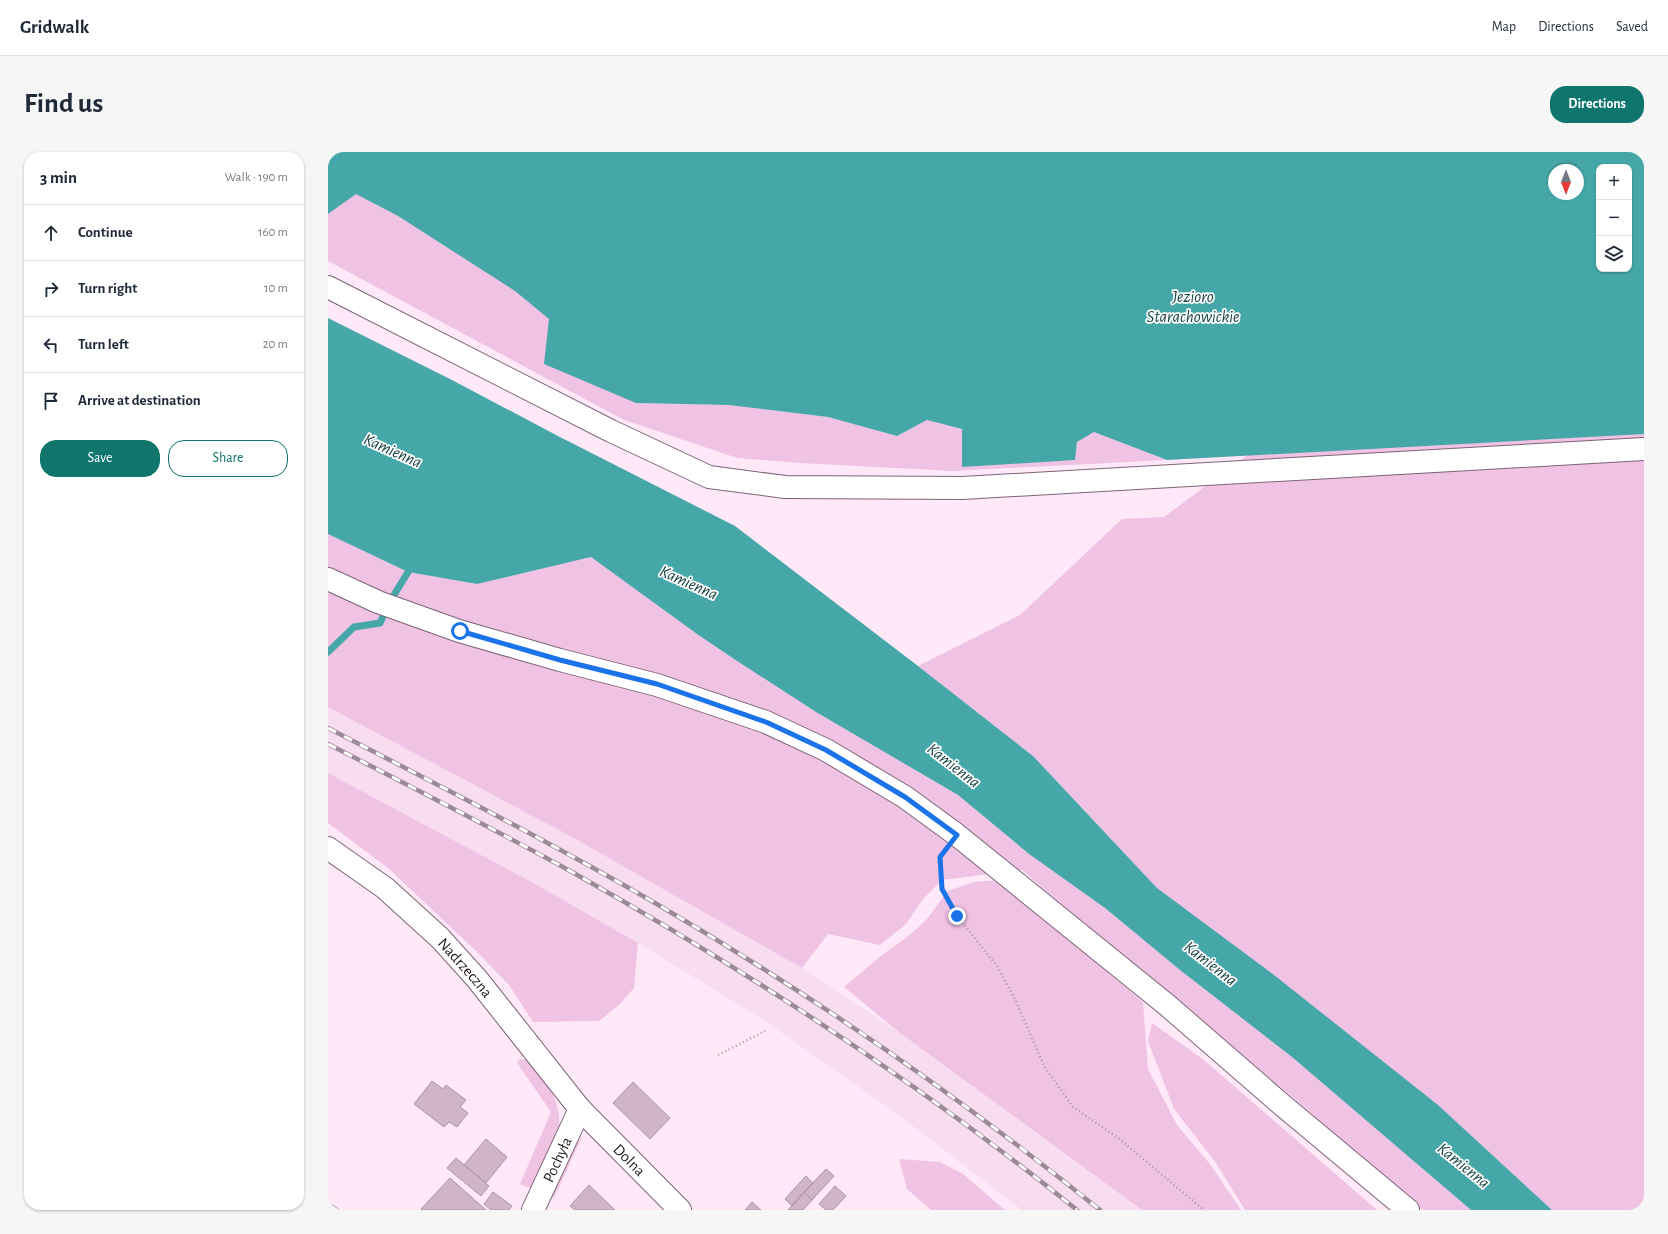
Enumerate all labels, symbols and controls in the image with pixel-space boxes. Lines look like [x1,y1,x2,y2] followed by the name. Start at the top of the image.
[20,18,89,37] text: Gridwalk
[1492,20,1516,34] text: Map
[1538,20,1594,34] text: Directions
[1616,20,1648,34] text: Saved
[1550,86,1644,123] button: Directions
[24,90,103,118] text: Find us
[1548,164,1584,200] north arrow
[1596,164,1632,272] map controls
[1596,164,1632,200] button: +
[40,169,77,186] text: 3 min
[225,171,288,184] text: Walk · 190 m
[1596,200,1632,236] button: −
[40,222,62,244] icon: ahead
[78,225,133,240] text: Continue
[258,226,288,239] text: 160 m
[1596,236,1632,272] button: layers
[40,278,62,300] icon: right
[78,281,137,296] text: Turn right
[264,282,288,295] text: 10 m
[1147,288,1239,325] water label: Jezioro Starachowickie
[40,334,62,356] icon: left
[78,337,129,352] text: Turn left
[263,338,288,351] text: 20 m
[40,390,62,412] icon: arrive
[78,393,201,408] text: Arrive at destination
[361,430,424,471] water label: Kamienna
[40,440,160,477] button: Save
[168,440,288,477] button: Share
[657,562,720,603] water label: Kamienna
[451,622,469,640] route start
[924,740,983,791] water label: Kamienna
[948,907,966,925] route end
[435,935,495,1001] street label: Nadrzeczna
[1181,938,1240,989] water label: Kamienna
[540,1134,575,1185] street label: Pochyła
[1434,1139,1493,1191] water label: Kamienna
[610,1141,648,1179] street label: Dolna

